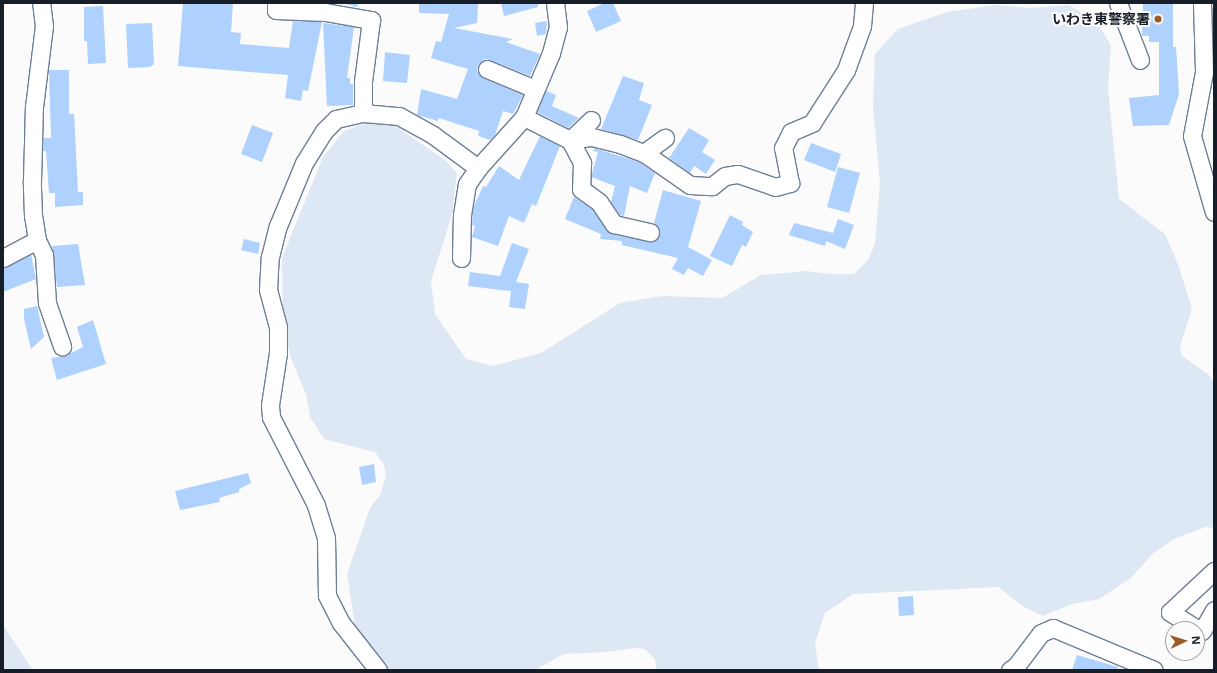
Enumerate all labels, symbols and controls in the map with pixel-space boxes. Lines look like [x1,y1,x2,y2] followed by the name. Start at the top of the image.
[1052,11,1150,27] place label: いわき東警察署
[1153,14,1163,24] marker: いわき東警察署
[1165,621,1205,661] north arrow
[1189,635,1204,645] text: N

